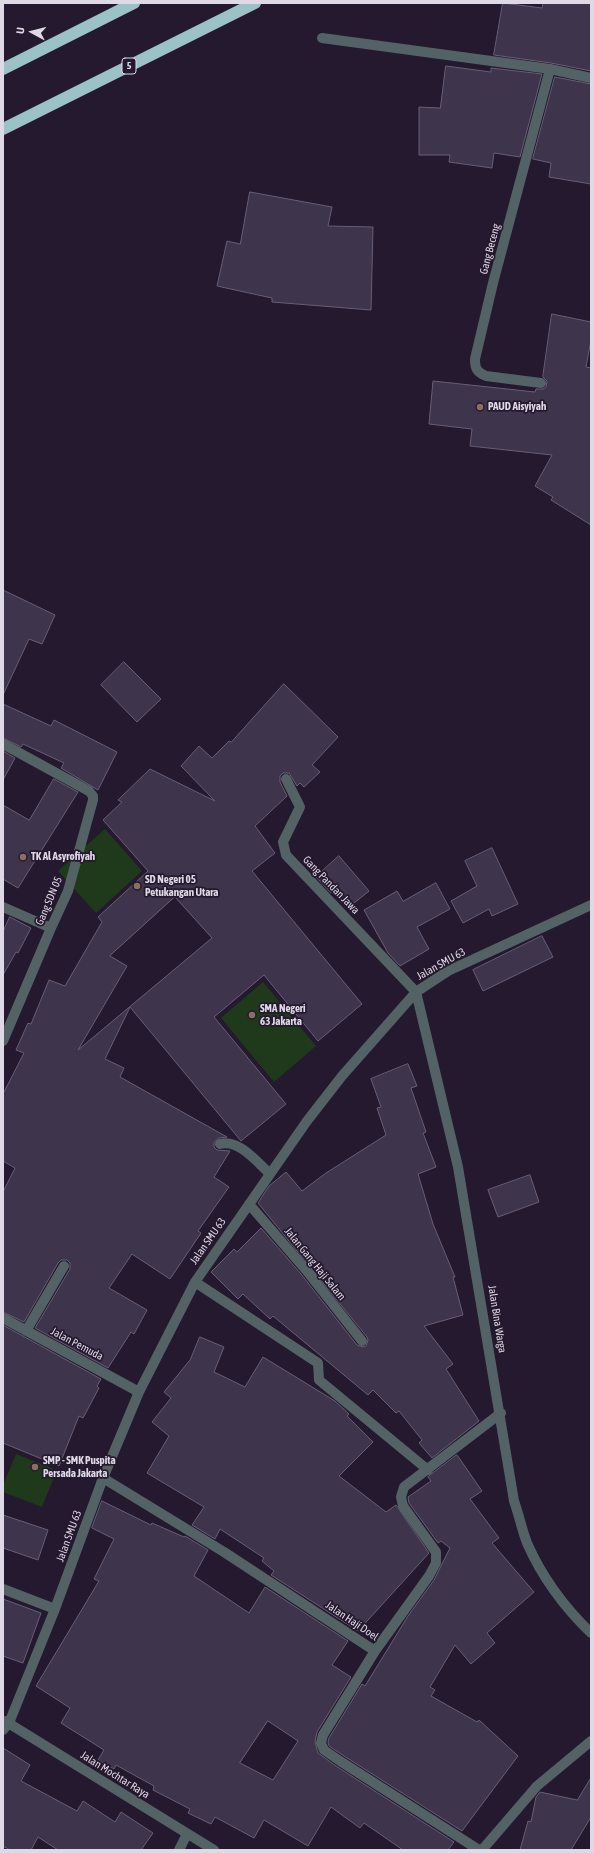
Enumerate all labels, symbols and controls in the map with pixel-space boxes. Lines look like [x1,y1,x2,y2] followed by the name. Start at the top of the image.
[12,12,52,52] north arrow
[14,27,26,34] text: U
[122,58,136,74] road number: 5
[477,222,503,276] street label: Gang Beceng
[488,400,546,414] place label: PAUD Aisyiyah
[475,402,485,412] marker: PAUD Aisyiyah
[31,850,95,864] place label: TK Al Asyrofiyah
[18,852,28,862] marker: TK Al Asyrofiyah
[300,853,362,917] street label: Gang Pandan Jawa
[145,873,218,899] place label: SD Negeri 05 Petukangan Utara
[33,875,65,927] street label: Gang SDN 05
[132,881,142,891] marker: SD Negeri 05 Petukangan Utara
[414,945,468,983] street label: Jalan SMU 63
[260,1002,306,1028] place label: SMA Negeri 63 Jakarta
[247,1010,257,1020] marker: SMA Negeri 63 Jakarta
[187,1215,229,1267] street label: Jalan SMU 63
[282,1225,348,1303] street label: Jalan Gang Haji Salam
[485,1284,509,1354] street label: Jalan Bina Warga
[49,1325,105,1363] street label: Jalan Pemuda
[43,1454,116,1480] place label: SMP - SMK Puspita Persada Jakarta
[30,1462,40,1472] marker: SMP - SMK Puspita Persada Jakarta
[54,1508,84,1564] street label: Jalan SMU 63
[323,1599,381,1643] street label: Jalan Haji Doel
[78,1749,152,1801] street label: Jalan Mochtar Raya

